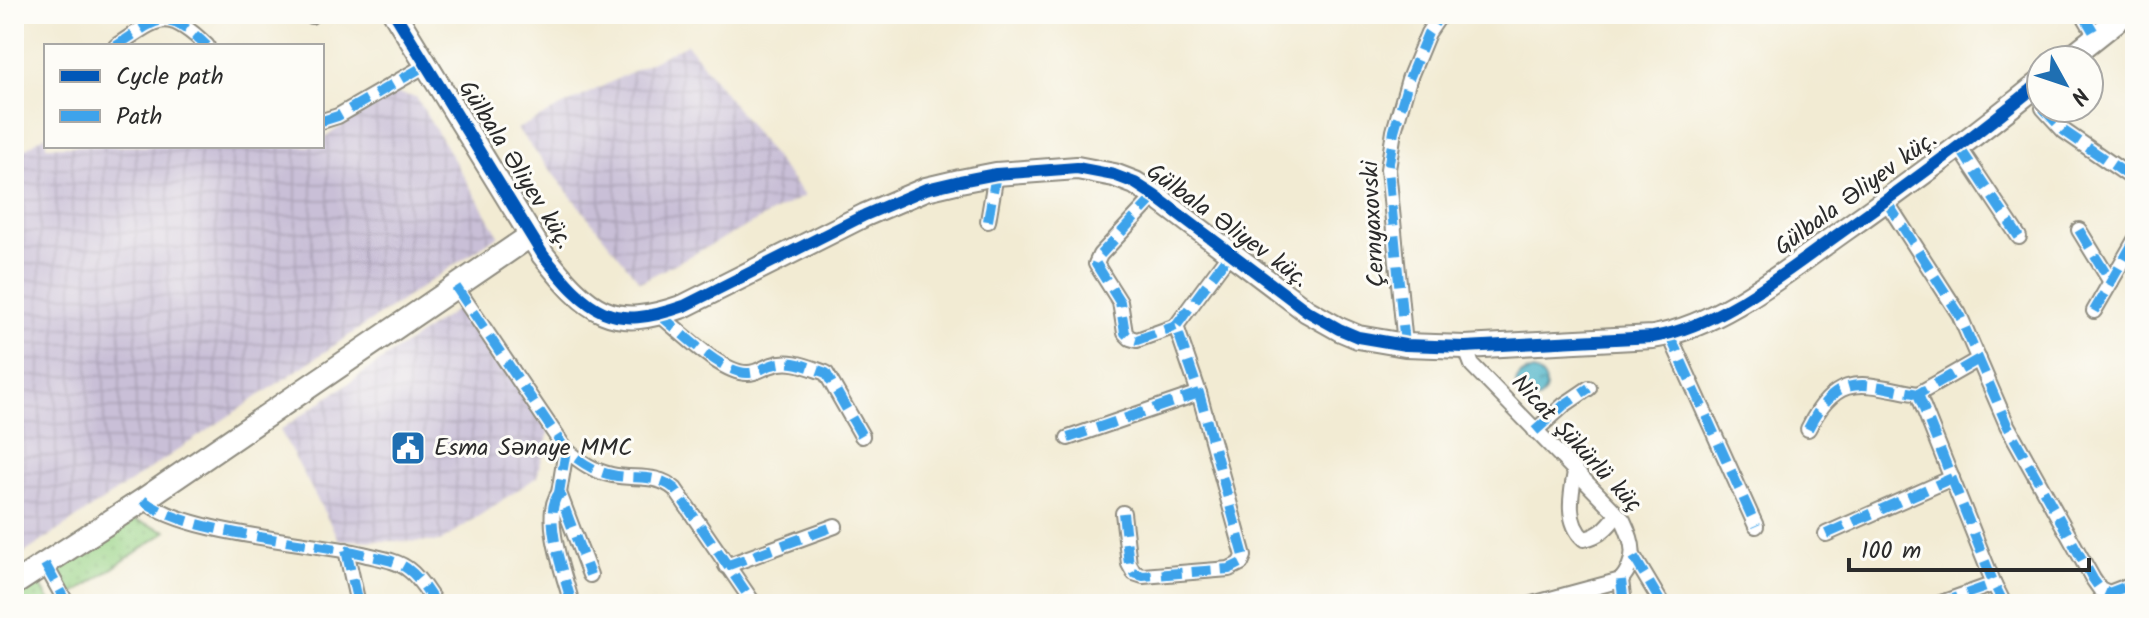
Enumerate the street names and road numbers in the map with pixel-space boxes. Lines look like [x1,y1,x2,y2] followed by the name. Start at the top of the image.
[447,73,583,257] street label: Gülbala Əliyev küç.
[1766,121,1946,267] street label: Gülbala Əliyev küç.
[1137,153,1317,299] street label: Gülbala Əliyev küç.
[1351,158,1397,288] street label: Çernyaxovski
[1501,365,1651,523] street label: Nicat Şükürlü küç

